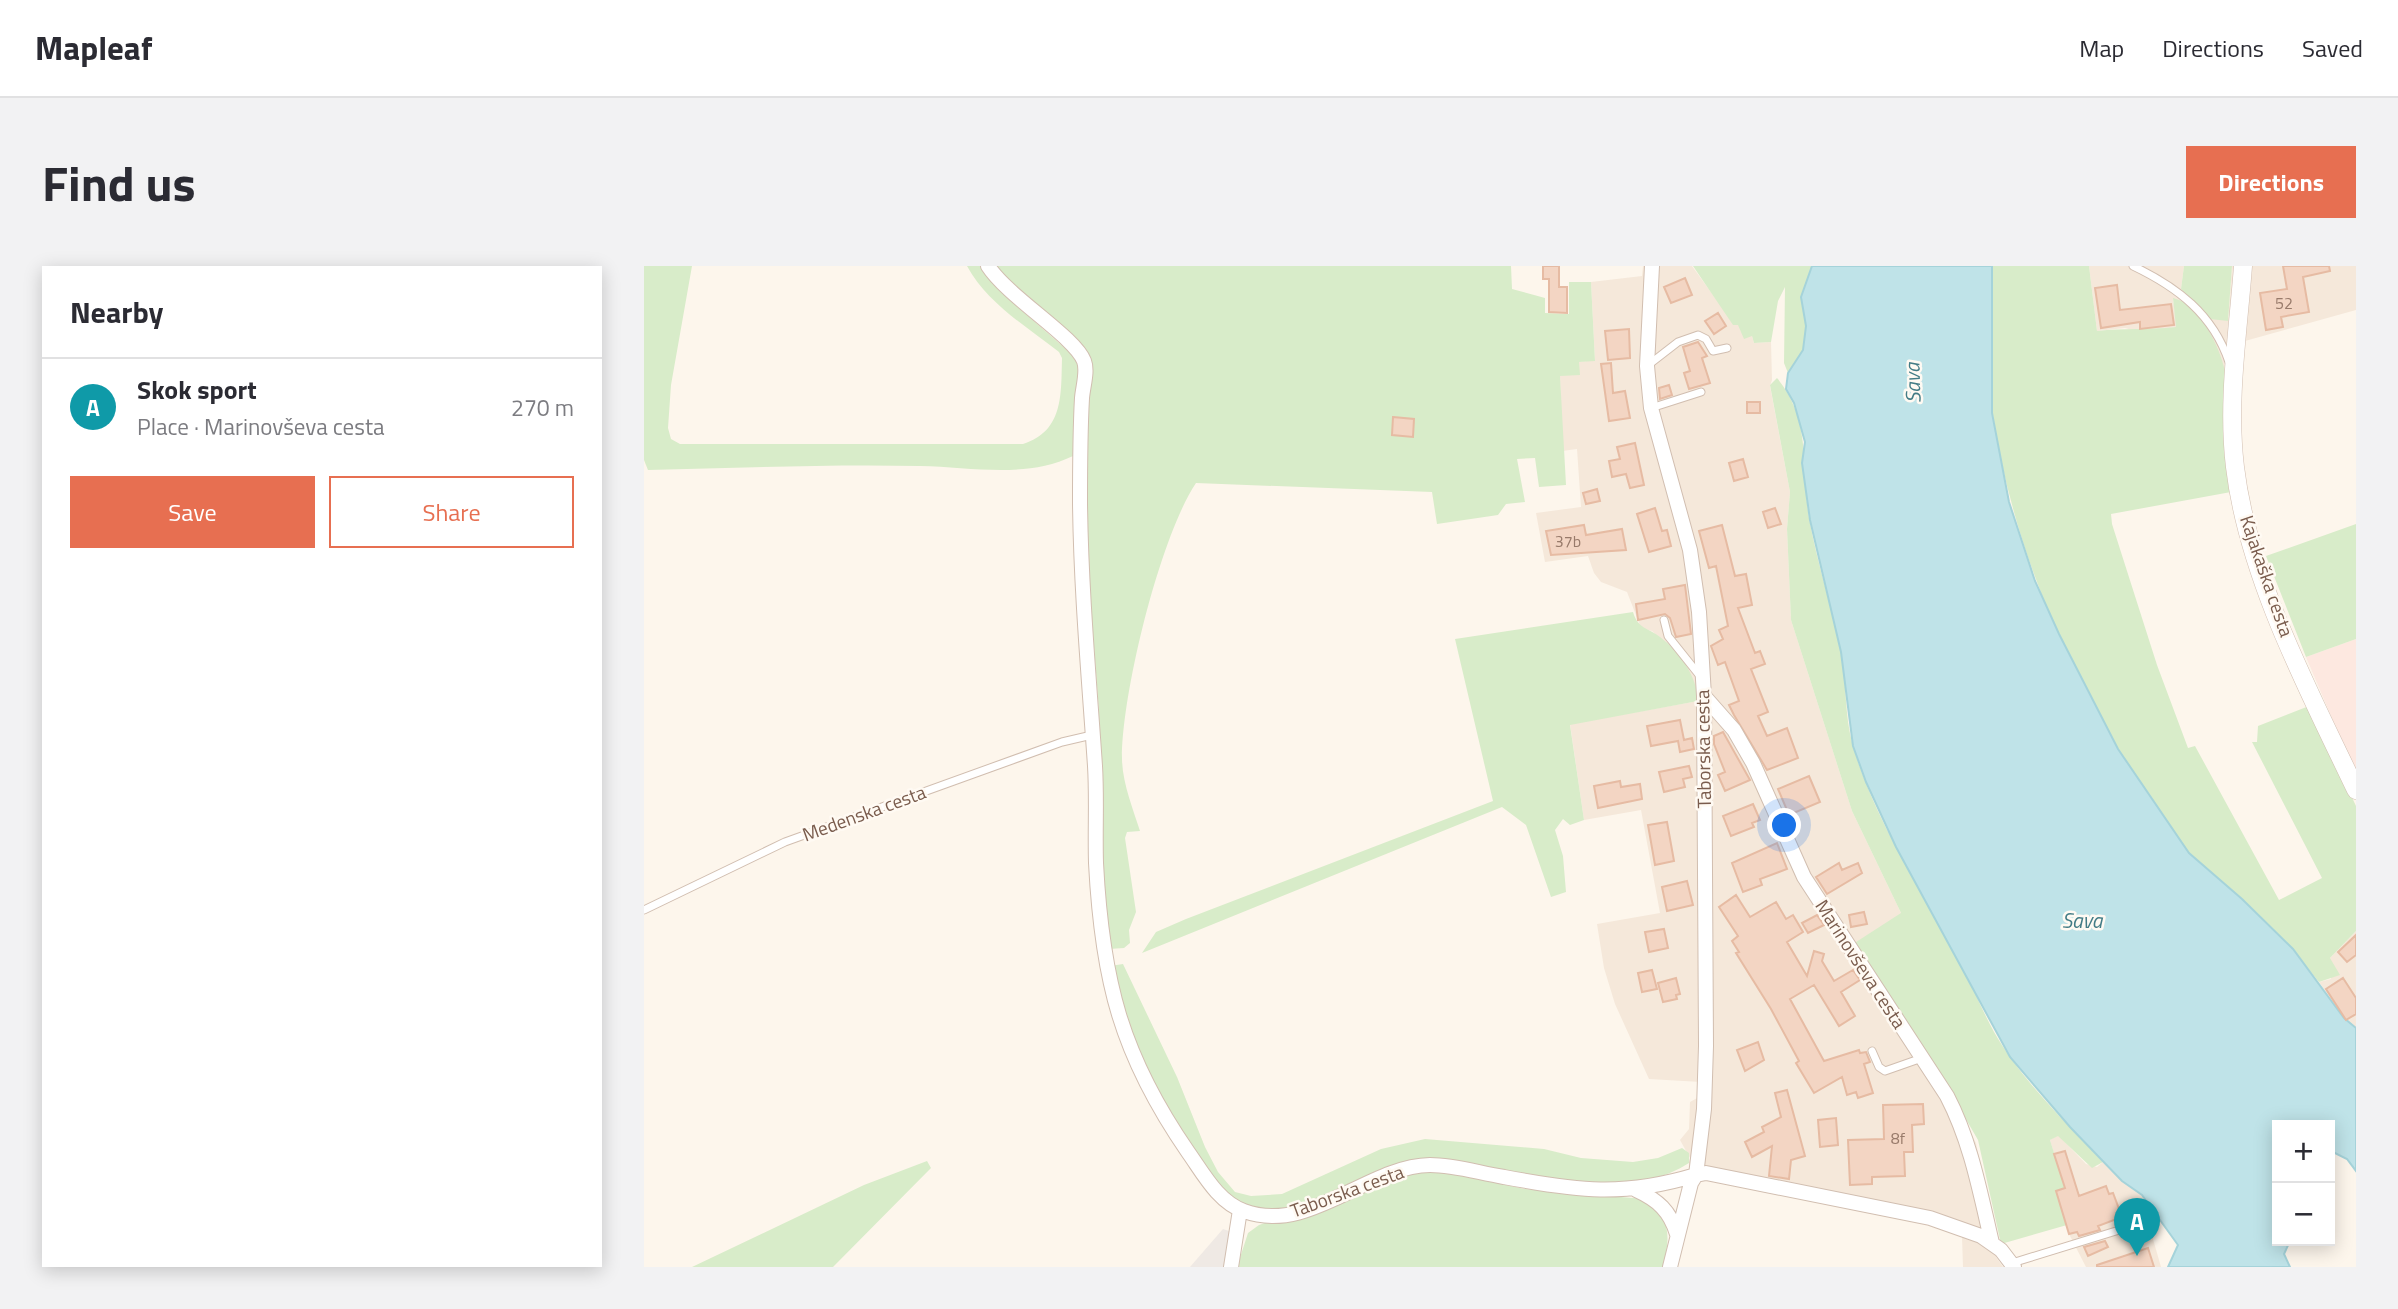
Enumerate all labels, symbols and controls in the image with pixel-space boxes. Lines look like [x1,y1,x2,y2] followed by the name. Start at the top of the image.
[35,23,153,73] text: Mapleaf
[2079,30,2124,66] text: Map
[2162,30,2264,66] text: Directions
[2302,30,2363,66] text: Saved
[42,145,196,220] text: Find us
[2186,146,2356,218] button: Directions
[70,289,163,335] text: Nearby
[2275,291,2293,315] house number: 52
[1895,361,1929,404] water label: Sava
[137,370,257,409] text: Skok sport
[86,390,100,425] text: A
[511,390,574,425] text: 270 m
[137,409,385,444] text: Place · Marinovševa cesta
[70,476,315,548] button: Save
[329,476,574,548] button: Share
[2233,511,2302,641] street label: Kajakaška cesta
[1555,529,1581,553] house number: 37b
[1687,689,1718,809] street label: Taborska cesta
[798,777,930,848] street label: Medenska cesta
[1767,808,1801,842] your location
[1809,893,1914,1035] street label: Marinovševa cesta
[2062,904,2104,936] water label: Sava
[2272,1120,2335,1246] map controls
[2272,1120,2335,1183] button: +
[1891,1126,1906,1150] house number: 8f
[1286,1156,1408,1224] street label: Taborska cesta
[2272,1183,2335,1246] button: −
[2114,1198,2160,1256] pin: A

